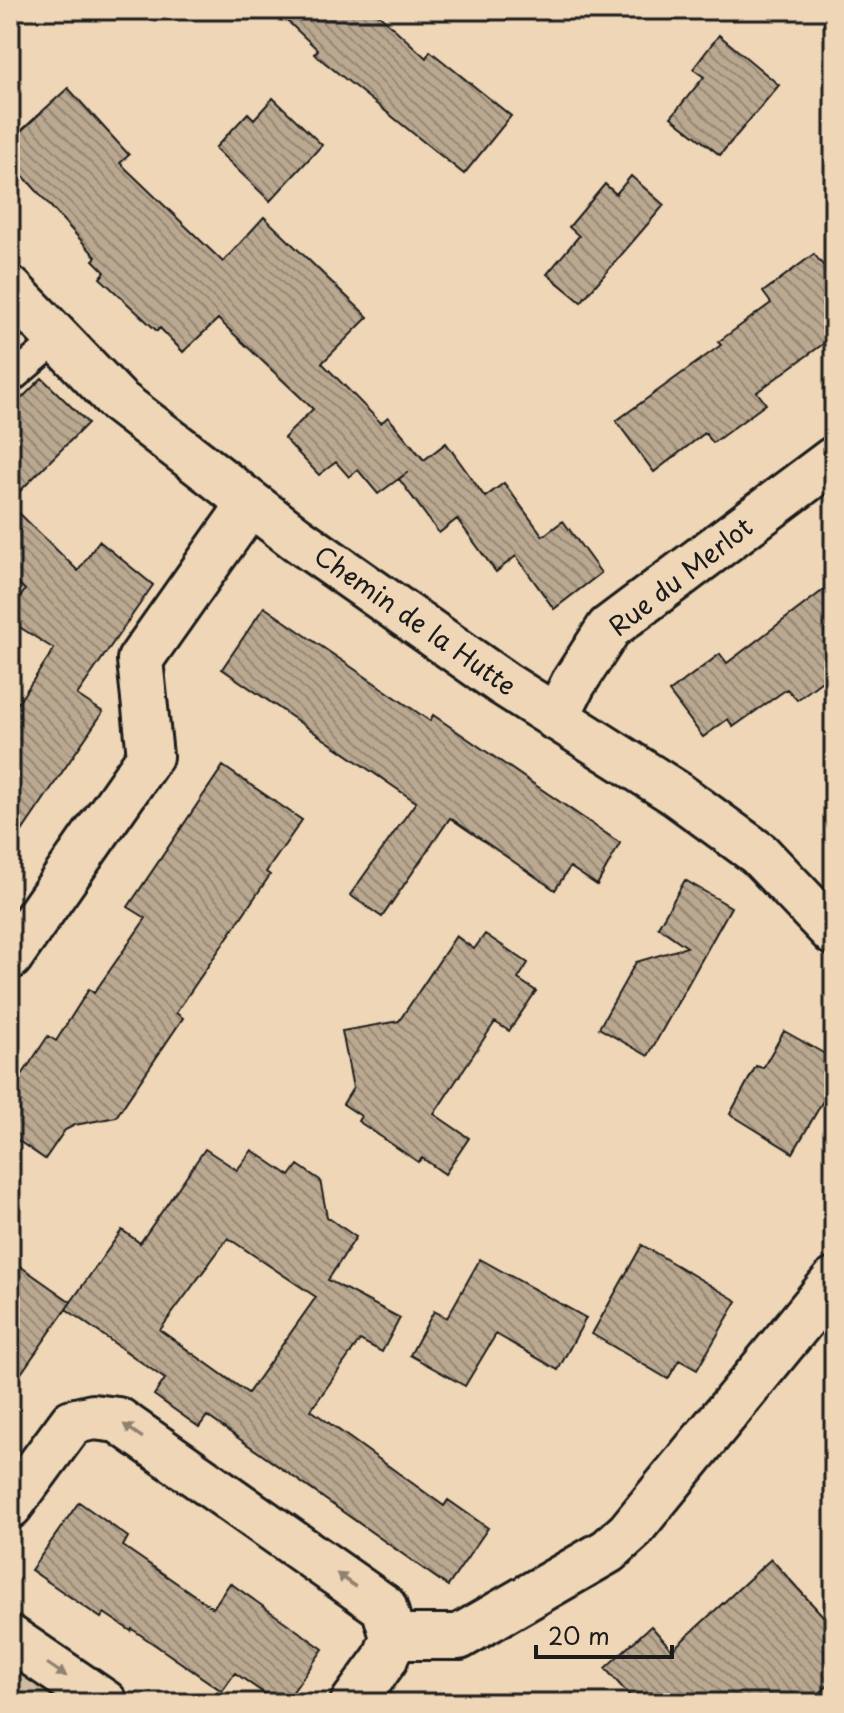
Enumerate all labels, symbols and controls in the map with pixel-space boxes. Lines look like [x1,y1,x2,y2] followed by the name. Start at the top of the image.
[600,507,760,645] street label: Rue du Merlot
[307,535,525,704] street label: Chemin de la Hutte
[123,1424,144,1439] one-way arrow
[336,1573,357,1588] one-way arrow
[536,1609,672,1659] scale bar
[548,1617,610,1653] text: 20 m
[47,1663,68,1678] one-way arrow

